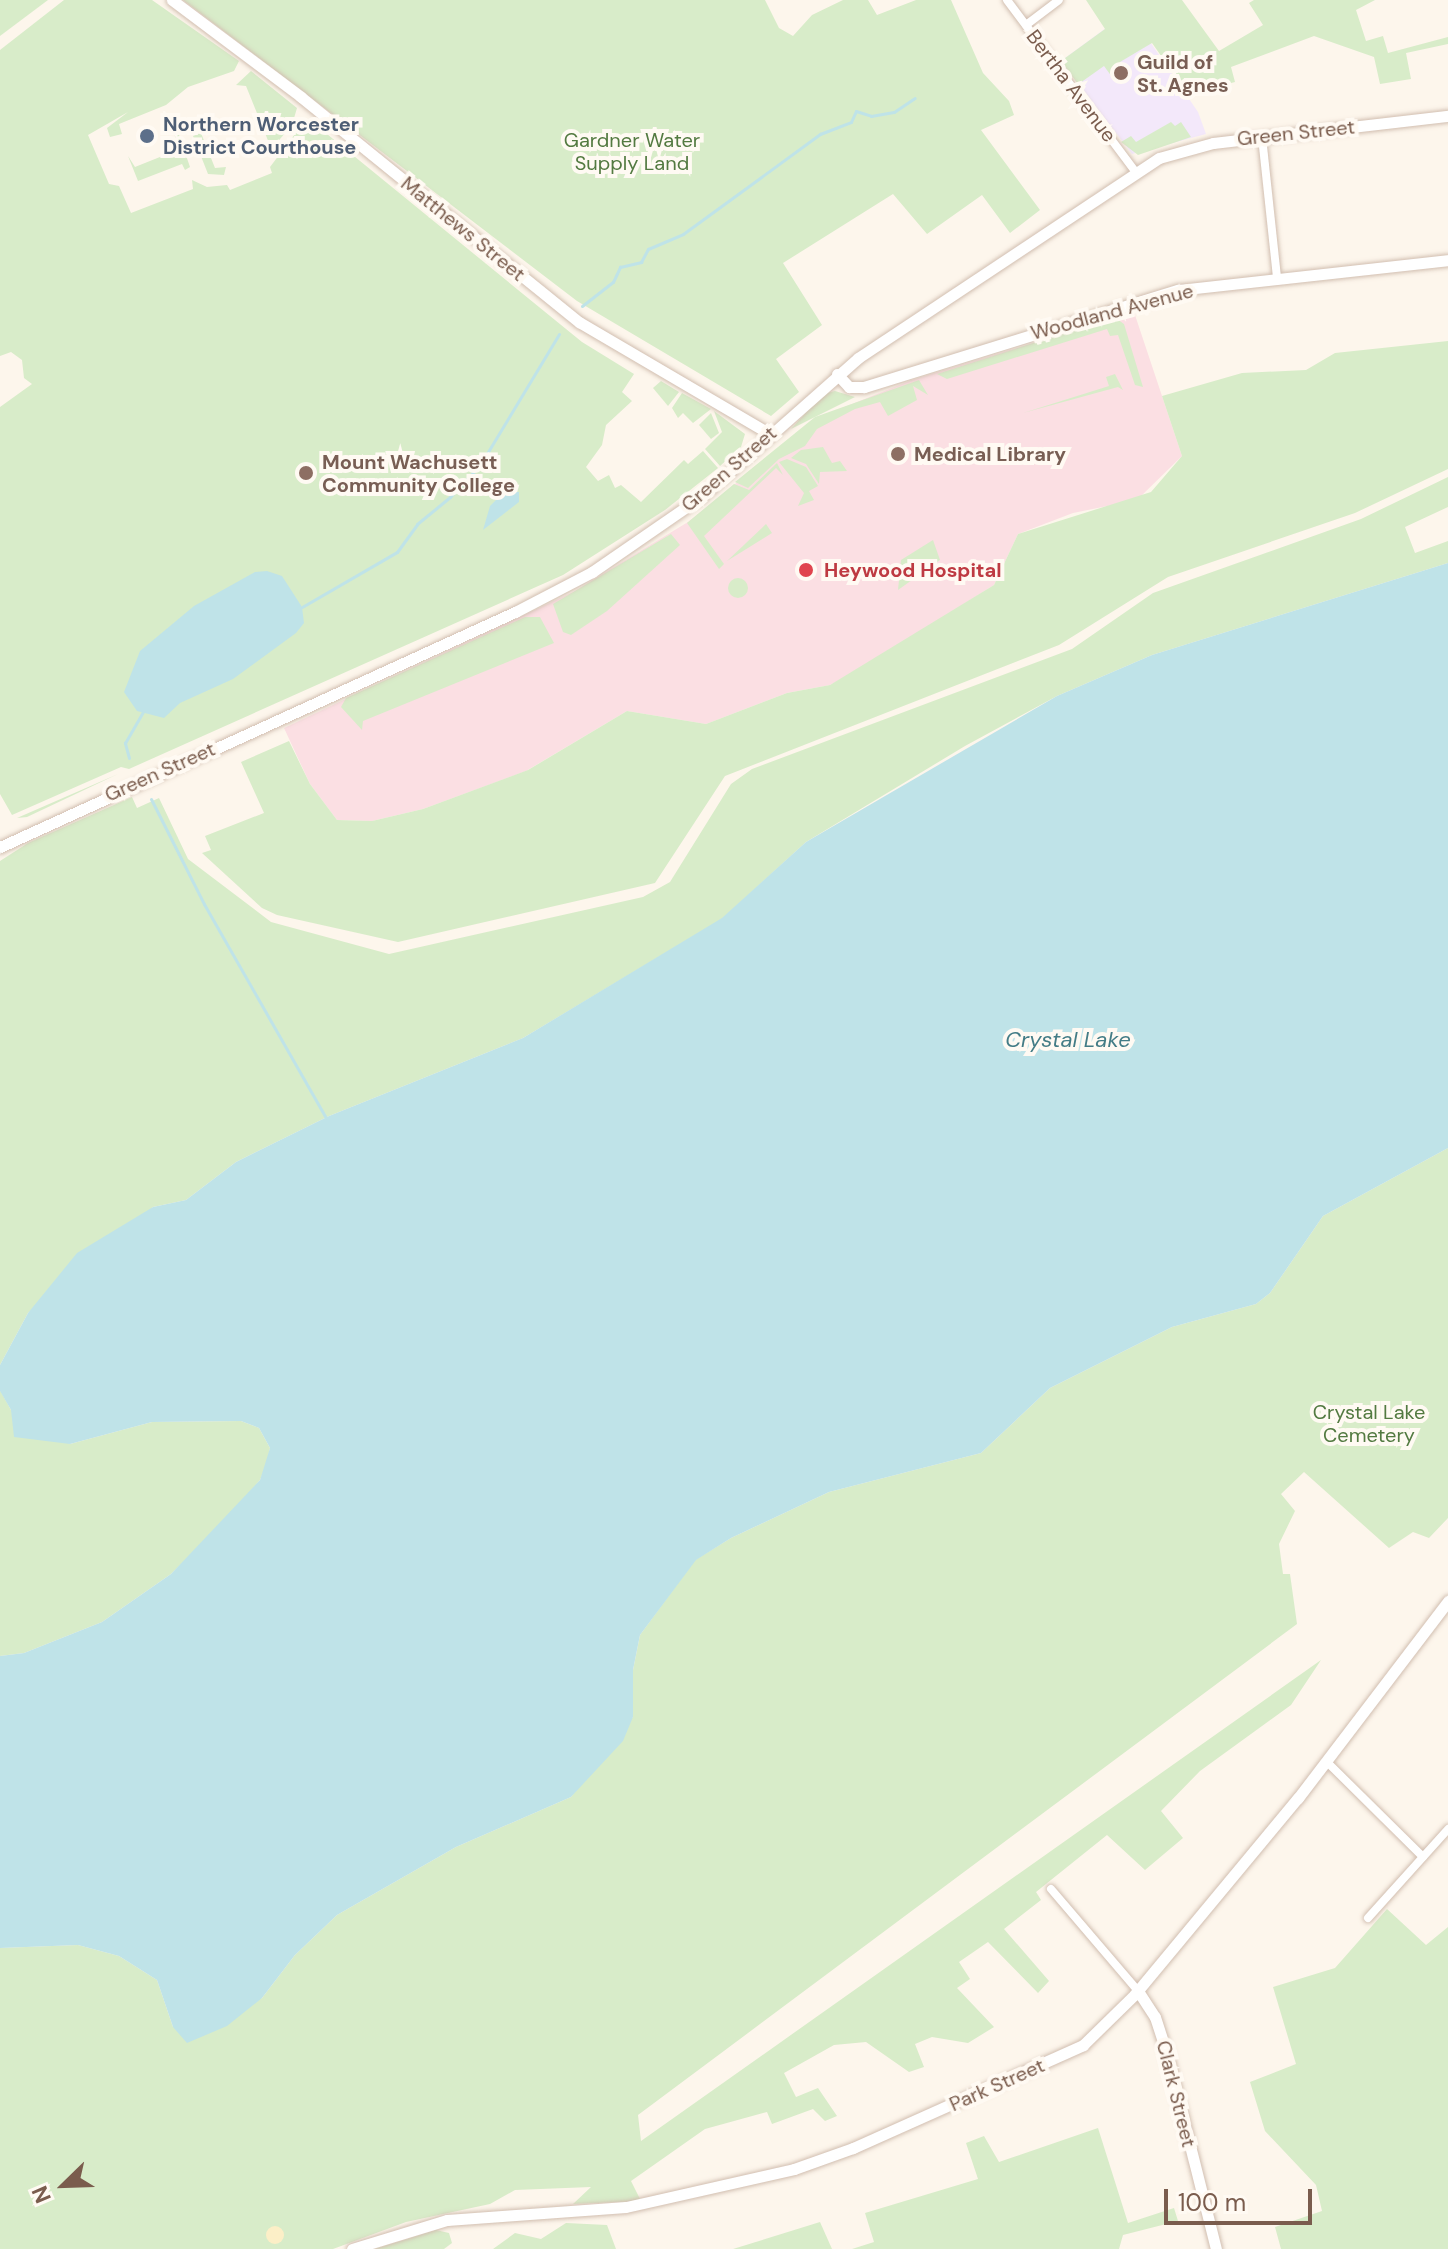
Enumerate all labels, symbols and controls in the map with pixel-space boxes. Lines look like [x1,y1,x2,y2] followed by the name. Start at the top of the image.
[1021,25,1121,147] street label: Bertha Avenue
[1137,50,1229,97] place label: Guild of St. Agnes
[1112,64,1130,82] marker: Guild of St. Agnes
[163,112,359,159] place label: Northern Worcester District Courthouse
[1236,115,1356,151] street label: Green Street
[138,127,156,145] marker: Northern Worcester District Courthouse
[564,128,700,175] park label: Gardner Water Supply Land
[396,172,530,286] street label: Matthews Street
[1028,279,1196,345] street label: Woodland Avenue
[676,421,782,517] street label: Green Street
[914,442,1066,466] place label: Medical Library
[889,445,907,463] marker: Medical Library
[322,450,515,497] place label: Mount Wachusett Community College
[297,464,315,482] marker: Mount Wachusett Community College
[824,558,1002,582] place label: Heywood Hospital
[795,559,817,581] marker: Heywood Hospital
[101,737,219,807] street label: Green Street
[1005,1027,1131,1053] water label: Crystal Lake
[1313,1400,1425,1447] park label: Crystal Lake Cemetery
[1151,2038,1201,2150] street label: Clark Street
[946,2053,1048,2117] street label: Park Street
[24,2145,104,2225] north arrow
[1168,2173,1316,2223] scale bar
[25,2182,58,2208] text: N
[1178,2187,1246,2218] text: 100 m

